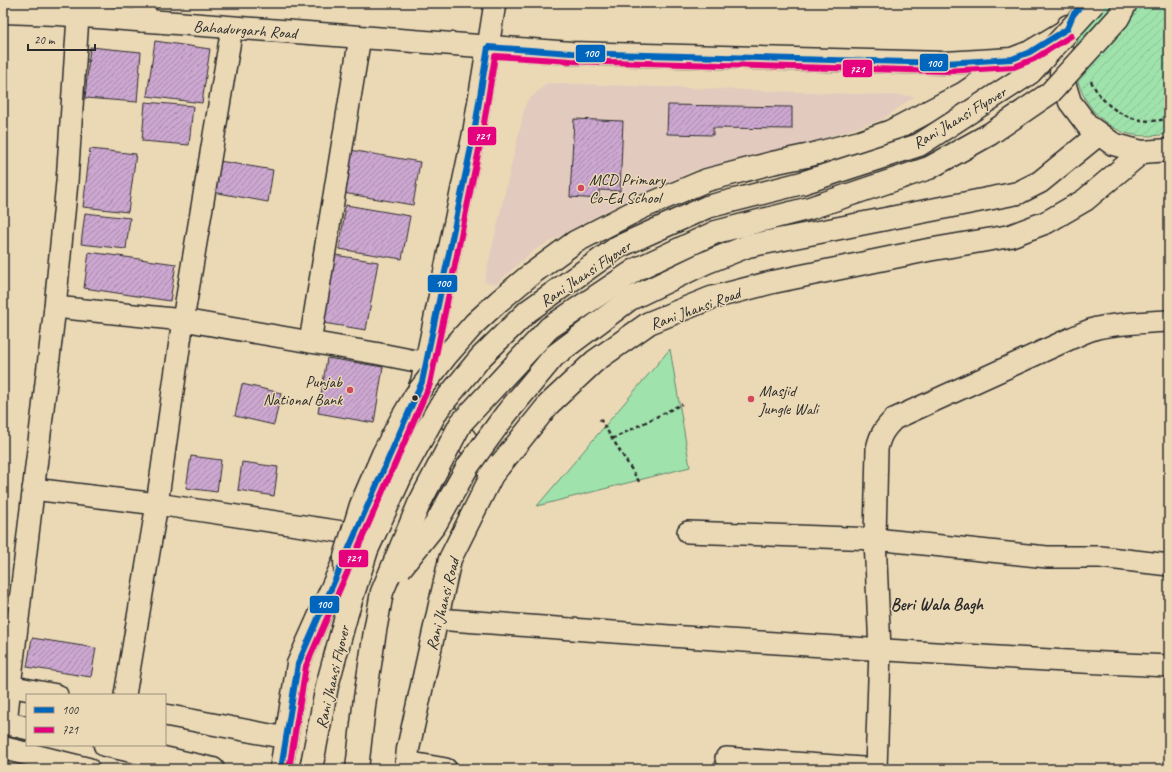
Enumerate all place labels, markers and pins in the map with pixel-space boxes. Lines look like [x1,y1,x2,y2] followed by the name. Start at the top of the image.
[589,170,667,208] place label: MCD Primary Co-Ed School
[576,183,586,193] marker: MCD Primary Co-Ed School
[263,372,343,410] place label: Punjab National Bank
[758,381,820,419] place label: Masjid Jungle Wali
[345,385,355,395] marker: Punjab National Bank
[410,393,420,403] unlabelled marker
[746,394,756,404] marker: Masjid Jungle Wali

